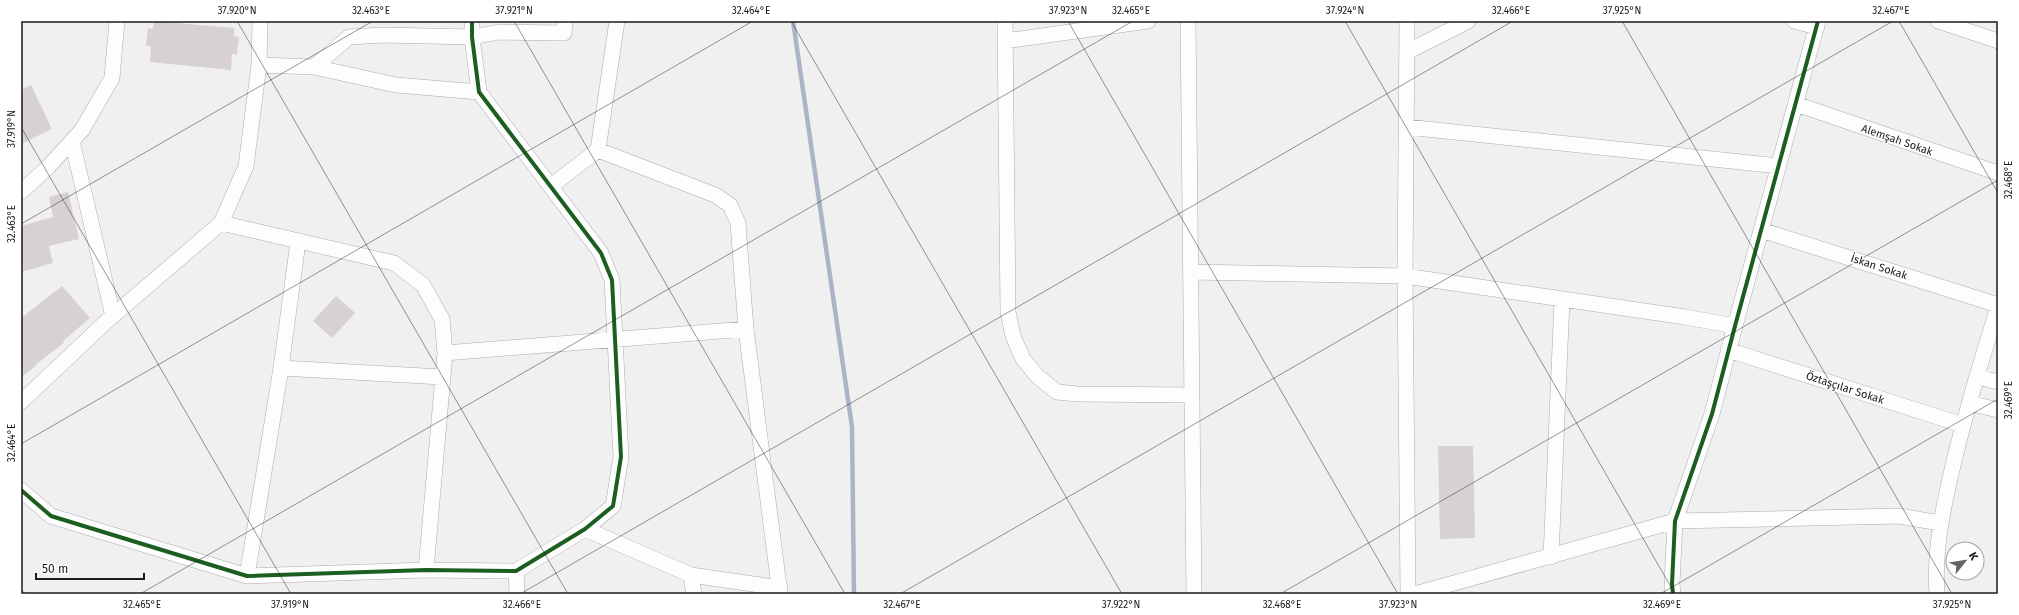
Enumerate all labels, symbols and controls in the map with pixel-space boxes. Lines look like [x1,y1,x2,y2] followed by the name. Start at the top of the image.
[217,5,257,17] text: 37.920°N
[352,5,390,17] text: 32.463°E
[495,5,533,17] text: 37.921°N
[732,5,770,17] text: 32.464°E
[1049,5,1087,17] text: 37.923°N
[1112,5,1150,17] text: 32.465°E
[1326,5,1364,17] text: 37.924°N
[1492,5,1530,17] text: 32.466°E
[1603,5,1641,17] text: 37.925°N
[1872,5,1910,17] text: 32.467°E
[6,110,18,148] text: 37.919°N
[1860,122,1935,158] street label: Alemşah Sokak
[2003,161,2015,199] text: 32.468°E
[6,205,18,243] text: 32.463°E
[1849,251,1910,282] street label: İskan Sokak
[1804,368,1886,407] street label: Öztaşçılar Sokak
[2003,381,2015,419] text: 32.469°E
[6,424,18,462] text: 32.464°E
[1945,541,1985,581] north arrow
[1966,550,1981,563] text: K
[36,555,144,581] scale bar
[42,562,68,576] text: 50 m
[123,599,161,611] text: 32.465°E
[271,599,309,611] text: 37.919°N
[503,599,541,611] text: 32.466°E
[883,599,921,611] text: 32.467°E
[1102,599,1140,611] text: 37.922°N
[1263,599,1301,611] text: 32.468°E
[1379,599,1417,611] text: 37.923°N
[1643,599,1681,611] text: 32.469°E
[1933,599,1971,611] text: 37.925°N

